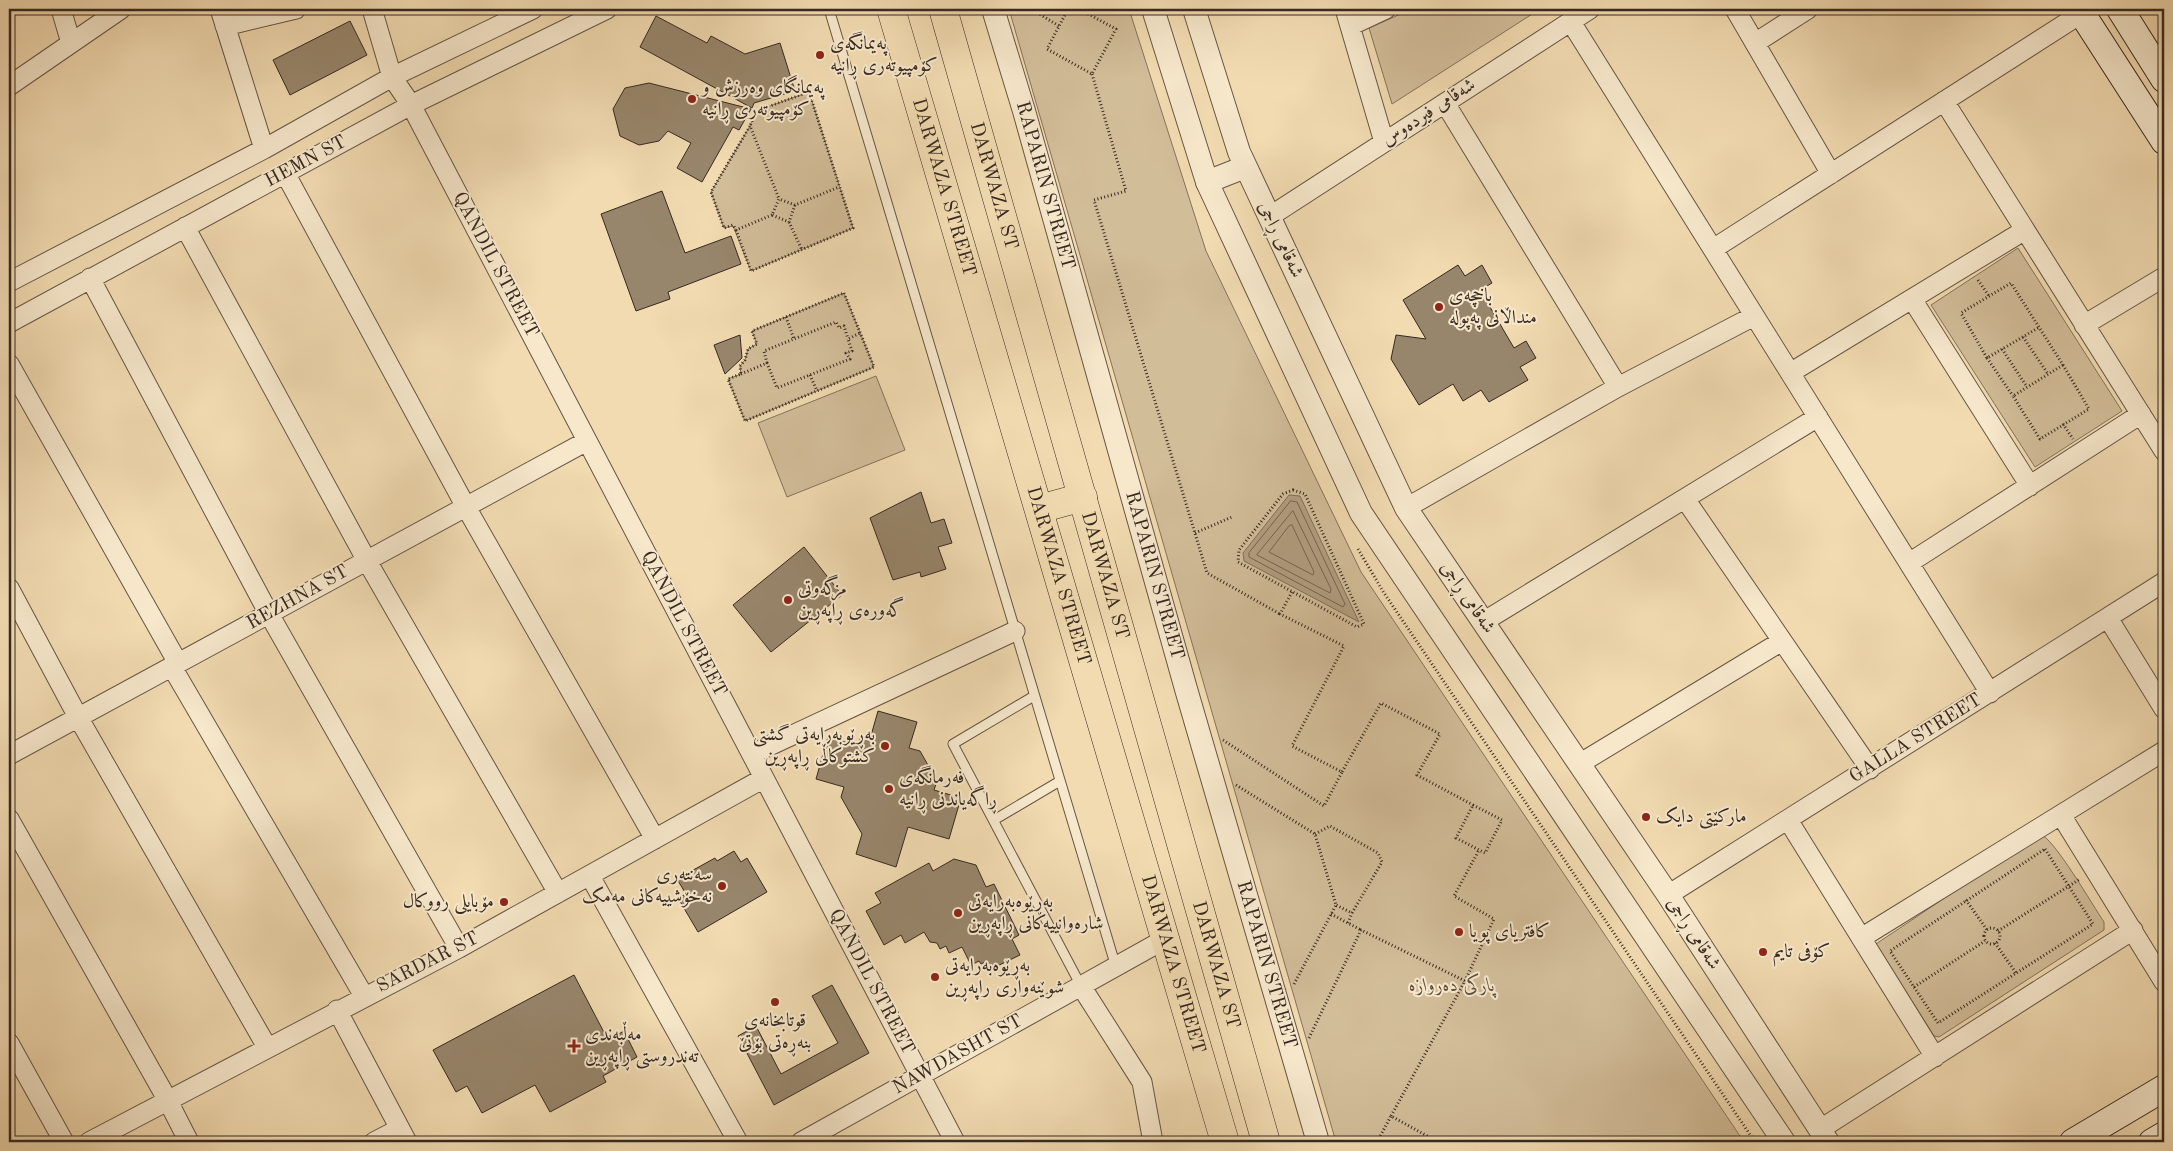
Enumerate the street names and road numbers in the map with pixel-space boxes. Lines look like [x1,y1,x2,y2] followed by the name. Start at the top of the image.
[1379,76,1479,150] street label: شەقامی فیردەوس
[908,96,979,279] street label: DARWAZA STREET
[1012,99,1078,272] street label: RAPARIN STREET
[966,120,1021,252] street label: DARWAZA ST
[262,133,350,191] street label: HEMN ST
[449,189,541,341] street label: QANDIL STREET
[1250,199,1306,283] street label: شەقامی ڕاجی
[1023,485,1093,667] street label: DARWAZA STREET
[1122,489,1187,662] street label: RAPARIN STREET
[1077,510,1132,641] street label: DARWAZA ST
[637,548,729,700] street label: QANDIL STREET
[1433,559,1498,640] street label: شەقامی ڕاجی
[244,562,352,634] street label: REZHNA ST
[1847,691,1985,787] street label: GALLA STREET
[1137,873,1208,1056] street label: DARWAZA STREET
[1233,878,1300,1051] street label: RAPARIN STREET
[1659,894,1723,976] street label: شەقامی ڕاجی
[1188,899,1243,1031] street label: DARWAZA ST
[825,906,917,1058] street label: QANDIL STREET
[374,929,482,997] street label: SARDAR ST
[890,1012,1026,1098] street label: NAWDASHT ST

